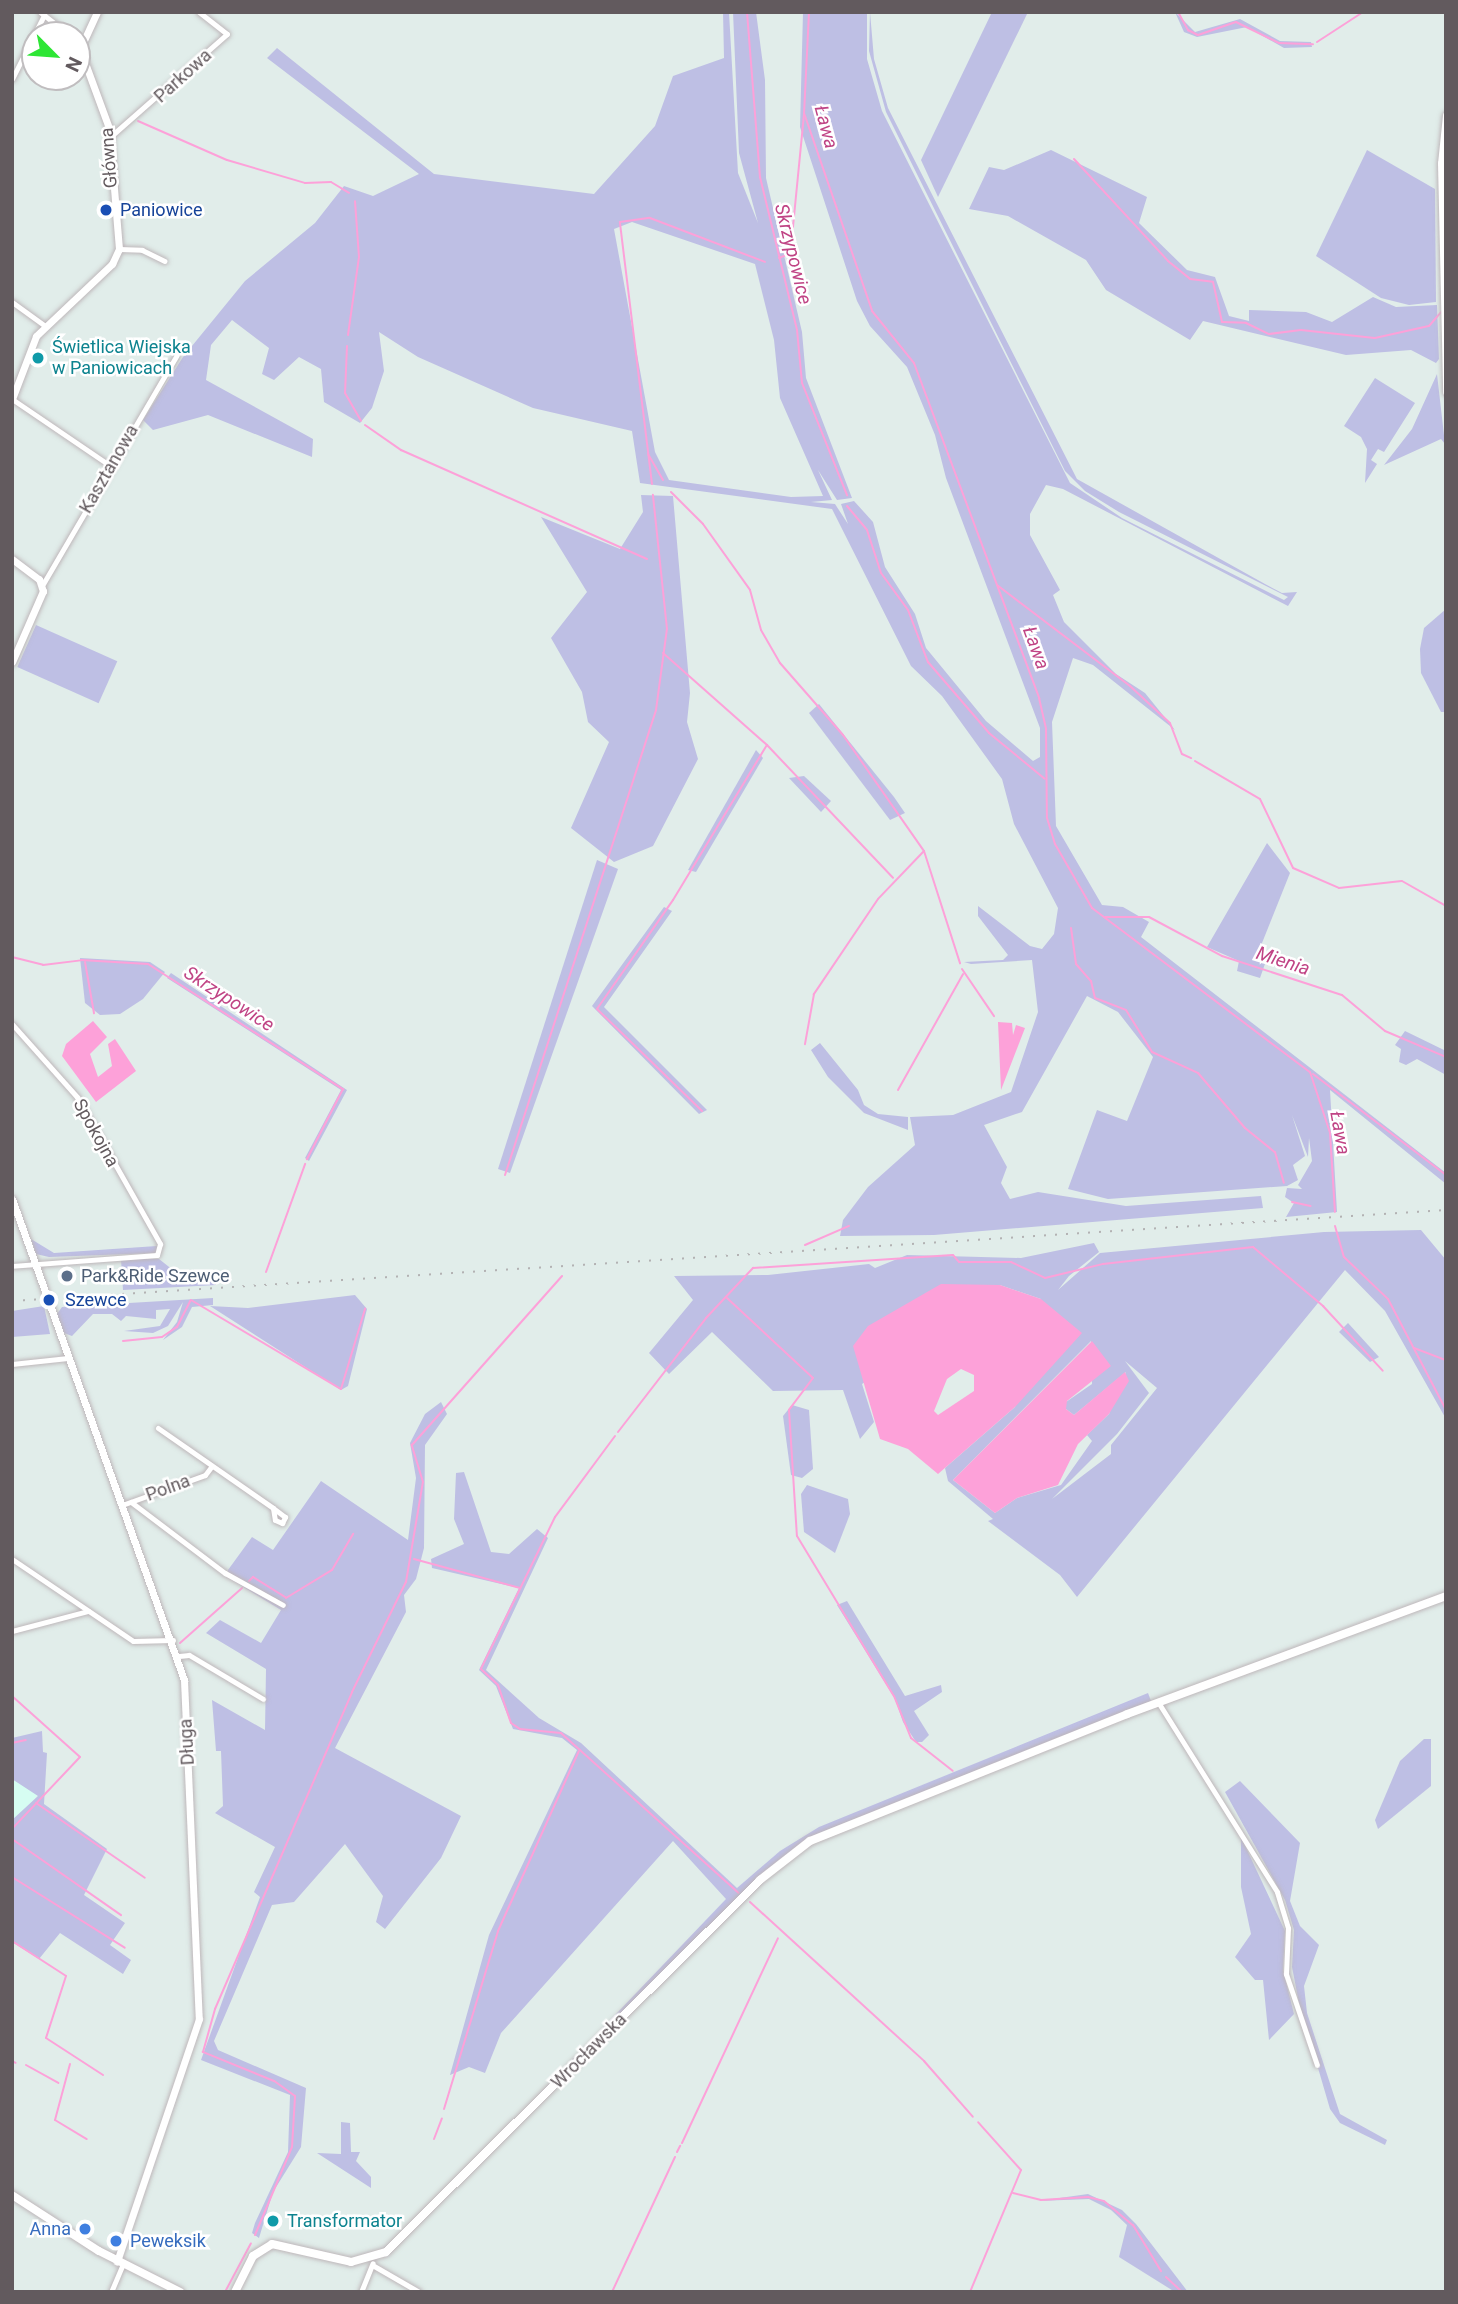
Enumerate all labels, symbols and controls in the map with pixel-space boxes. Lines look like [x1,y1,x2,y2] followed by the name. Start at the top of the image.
[21,21,91,91] north arrow
[150,45,216,107] street label: Parkowa
[60,53,87,75] text: N
[809,103,843,151] water label: Ława
[96,127,122,189] street label: Główna
[120,199,203,221] place label: Paniowice
[769,201,817,307] water label: Skrzypowice
[98,202,114,218] marker: Paniowice
[52,337,191,380] place label: Świetlica Wiejska w Paniowicach
[30,350,46,366] marker: Świetlica Wiejska w Paniowicach
[75,421,143,517] street label: Kasztanowa
[1018,624,1054,672] water label: Ława
[1253,942,1313,980] water label: Mienia
[180,961,278,1037] water label: Skrzypowice
[68,1095,124,1171] street label: Spokojna
[1325,1109,1355,1157] water label: Ława
[81,1265,230,1287] place label: Park&Ride Szewce
[59,1268,75,1284] marker: Park&Ride Szewce
[65,1289,127,1311] place label: Szewce
[39,1290,59,1310] marker: Szewce
[143,1470,193,1506] street label: Polna
[175,1718,199,1766] street label: Długa
[547,2009,631,2093] street label: Wrocławska
[287,2210,402,2232] place label: Transformator
[265,2213,281,2229] marker: Transformator
[30,2218,71,2240] place label: Anna
[77,2221,93,2237] marker: Anna
[130,2230,206,2252] place label: Peweksik
[108,2233,124,2249] marker: Peweksik

